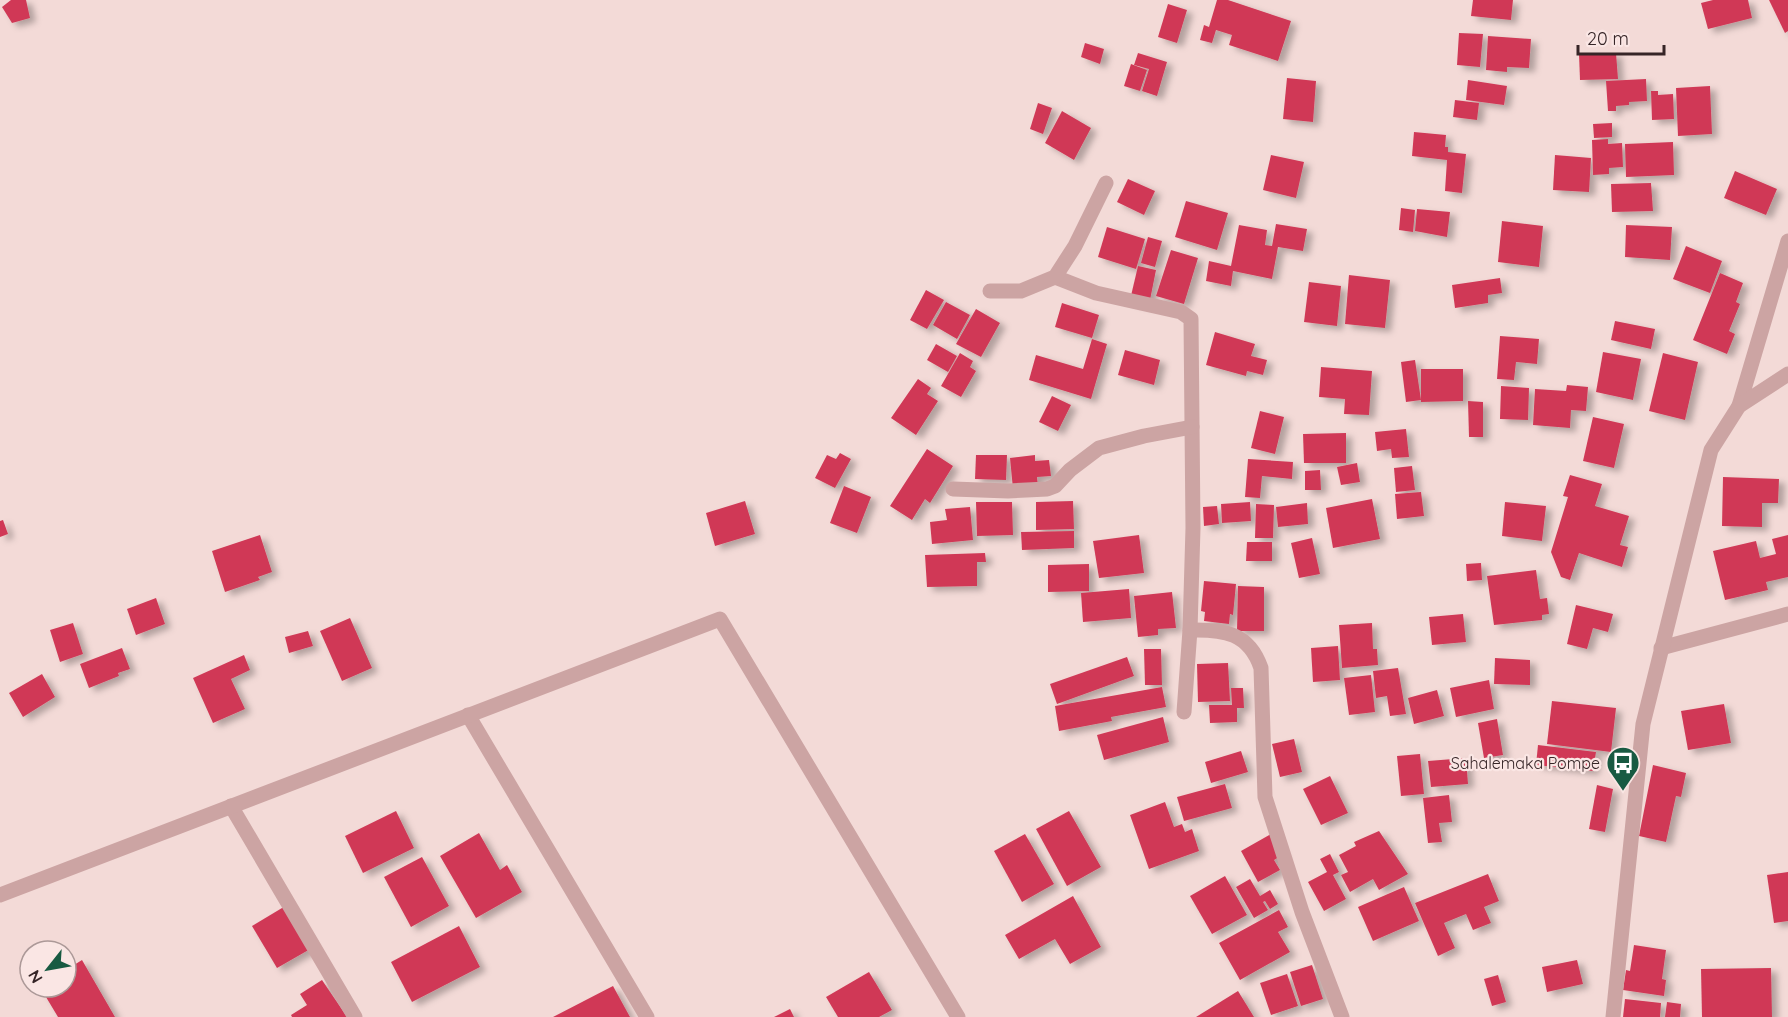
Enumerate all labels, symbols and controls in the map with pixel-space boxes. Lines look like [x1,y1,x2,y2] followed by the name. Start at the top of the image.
[1578,18,1664,56] scale bar
[1587,27,1629,50] text: 20 m
[1605,745,1641,792] bus stop icon: Sahalemaka Pompe
[1451,753,1600,773] place label: Sahalemaka Pompe
[18,939,78,999] north arrow
[24,967,47,987] text: N

